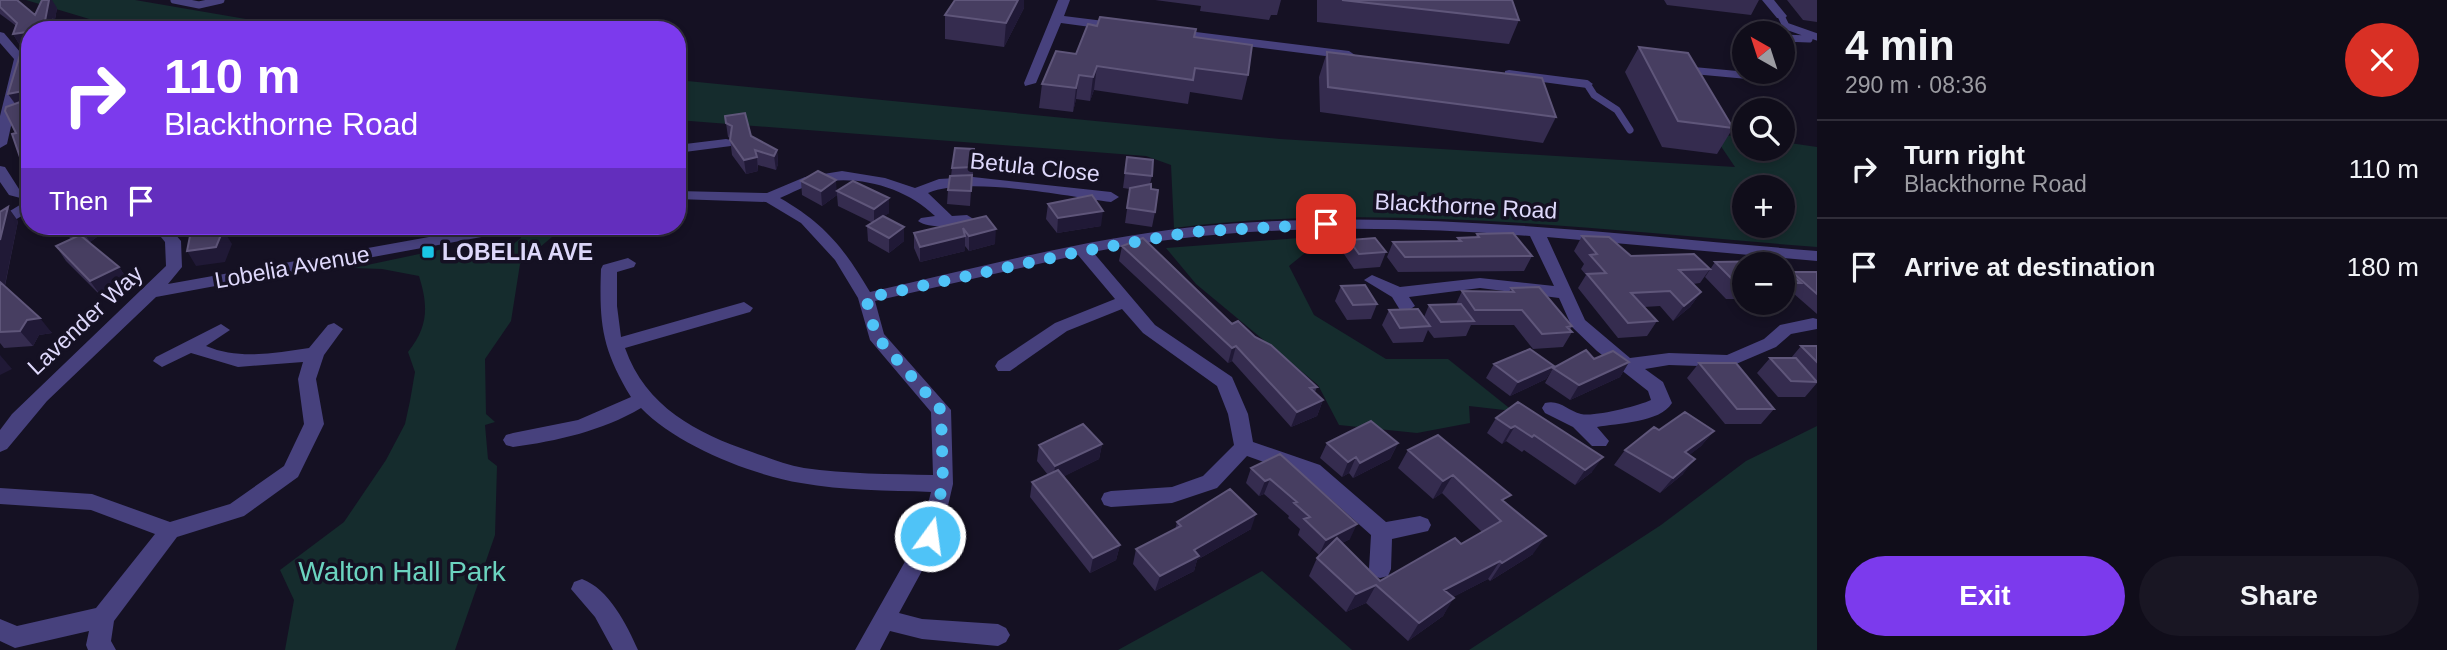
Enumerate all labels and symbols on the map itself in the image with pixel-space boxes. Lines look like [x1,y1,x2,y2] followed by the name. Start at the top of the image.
[1732,21,1796,84] north arrow
[969,147,1101,187] street label: Betula Close
[1374,188,1558,224] street label: Blackthorne Road
[1296,194,1356,254] pin
[442,239,593,265] place label: LOBELIA AVE
[212,241,372,293] street label: Lobelia Avenue
[420,244,436,260] marker: LOBELIA AVE
[22,260,148,380] street label: Lavender Way
[893,499,967,573] position arrow
[298,556,507,587] park label: Walton Hall Park

